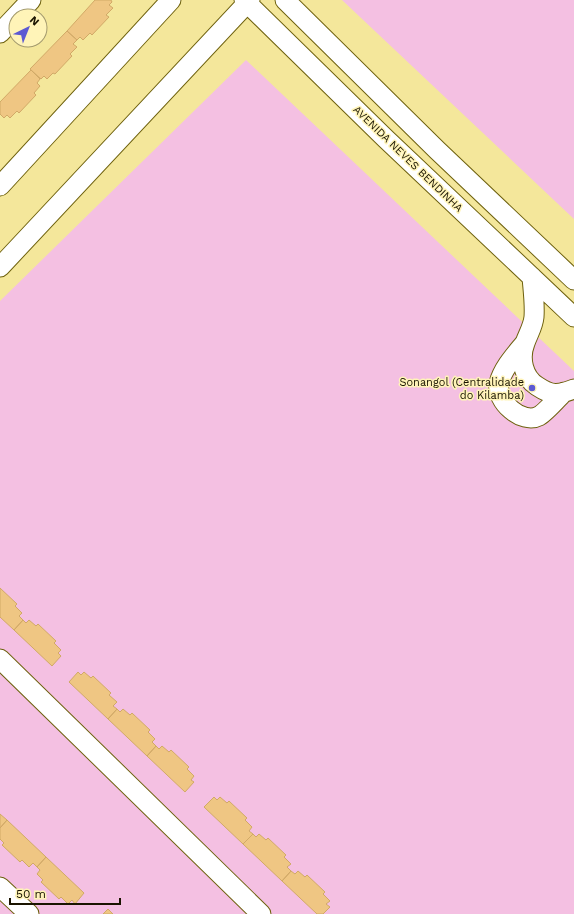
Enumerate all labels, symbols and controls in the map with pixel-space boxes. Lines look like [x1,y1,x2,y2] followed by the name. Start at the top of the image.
[8,8,48,48] north arrow
[27,14,42,29] text: N
[351,103,465,215] street label: AVENIDA NEVES BENDINHA
[399,376,524,402] place label: Sonangol (Centralidade do Kilamba)
[527,383,537,393] marker: Sonangol (Centralidade do Kilamba)
[10,880,120,906] scale bar
[16,887,46,901] text: 50 m

